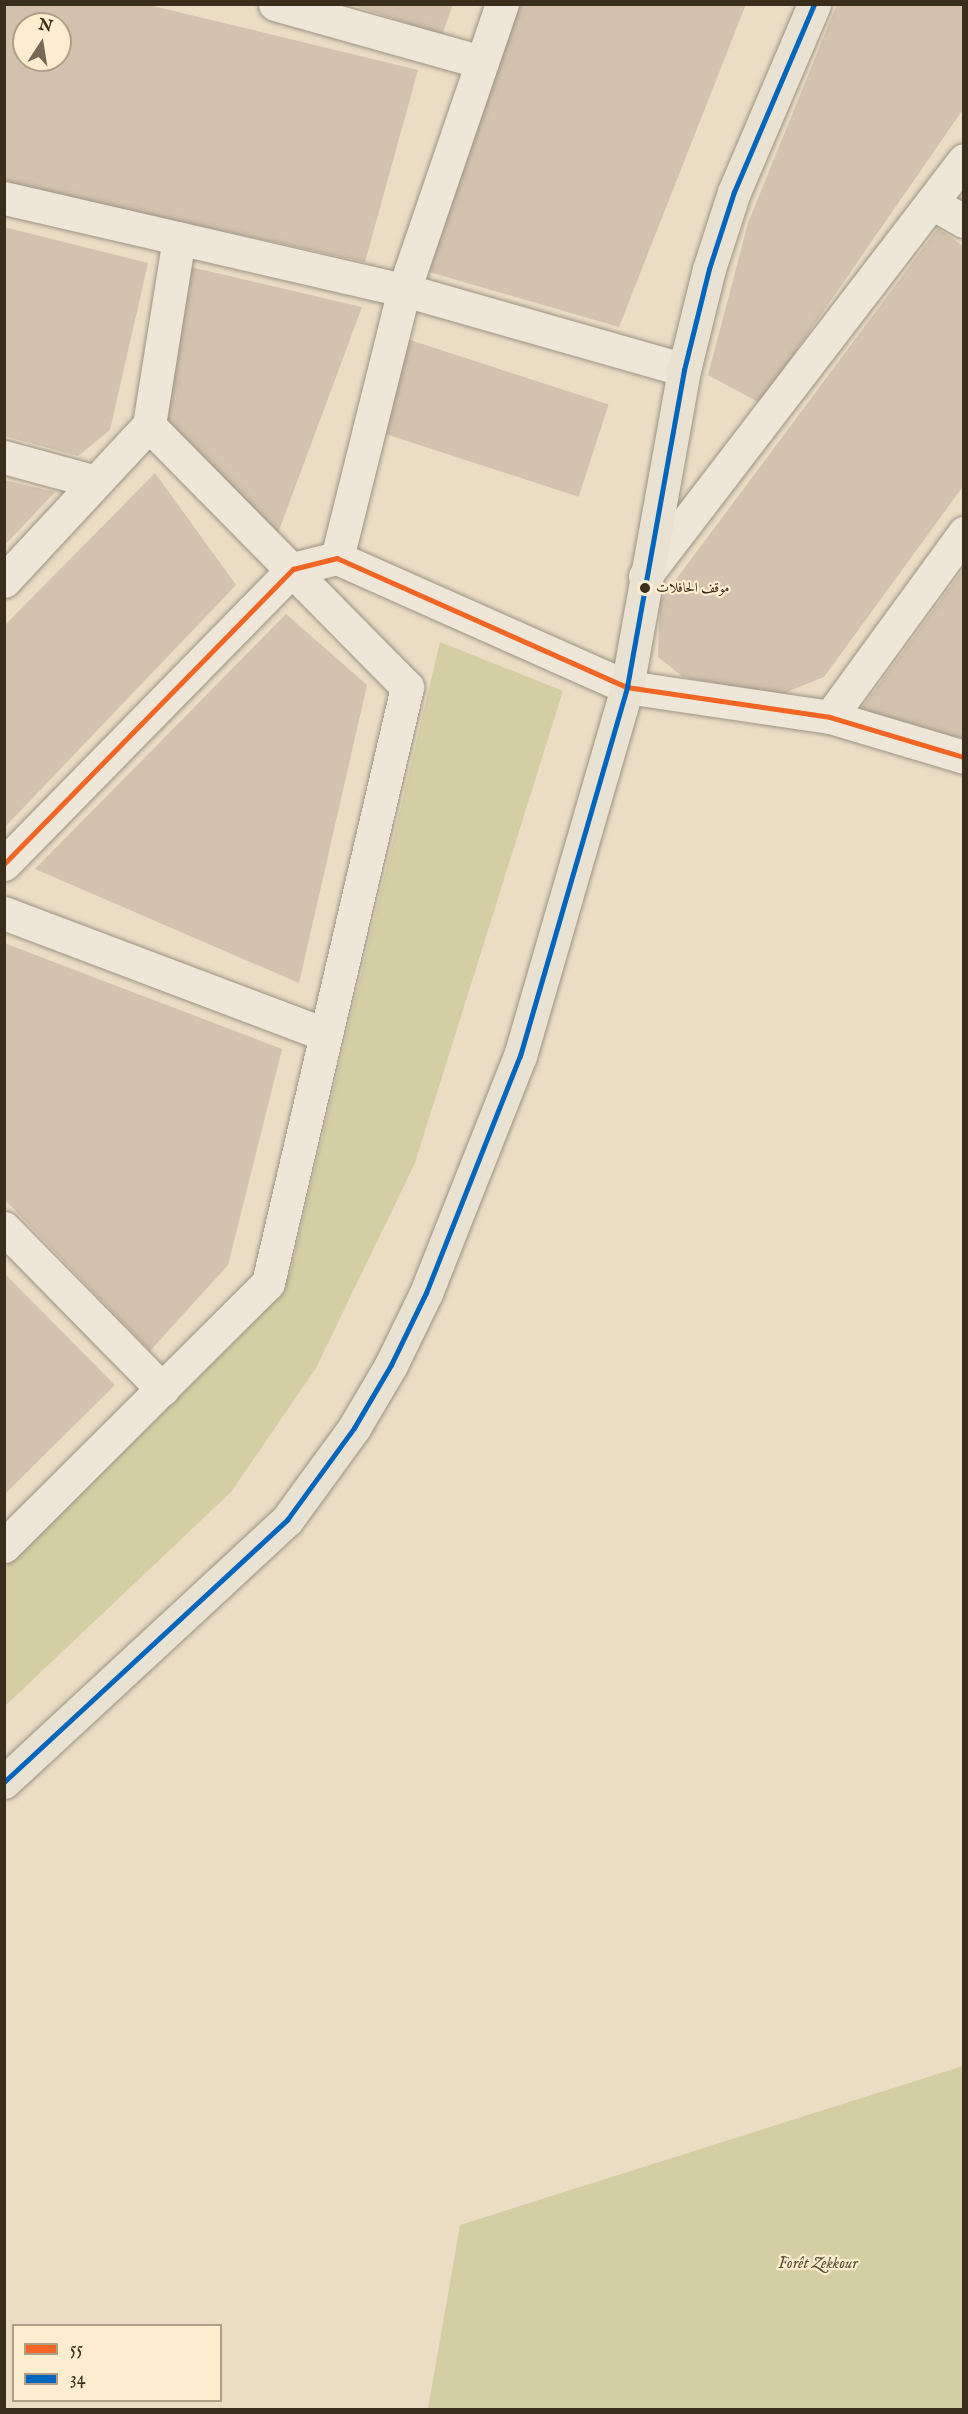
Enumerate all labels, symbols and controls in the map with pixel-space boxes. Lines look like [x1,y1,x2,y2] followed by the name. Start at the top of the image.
[12,12,72,72] north arrow
[36,15,54,38] text: N
[656,580,729,596] place label: موقف الحافلات
[639,582,651,594] marker: موقف الحافلات
[778,2254,858,2274] park label: Forêt Zekkour
[12,2324,222,2402] legend
[70,2338,83,2361] text: 55
[70,2368,86,2391] text: 34

